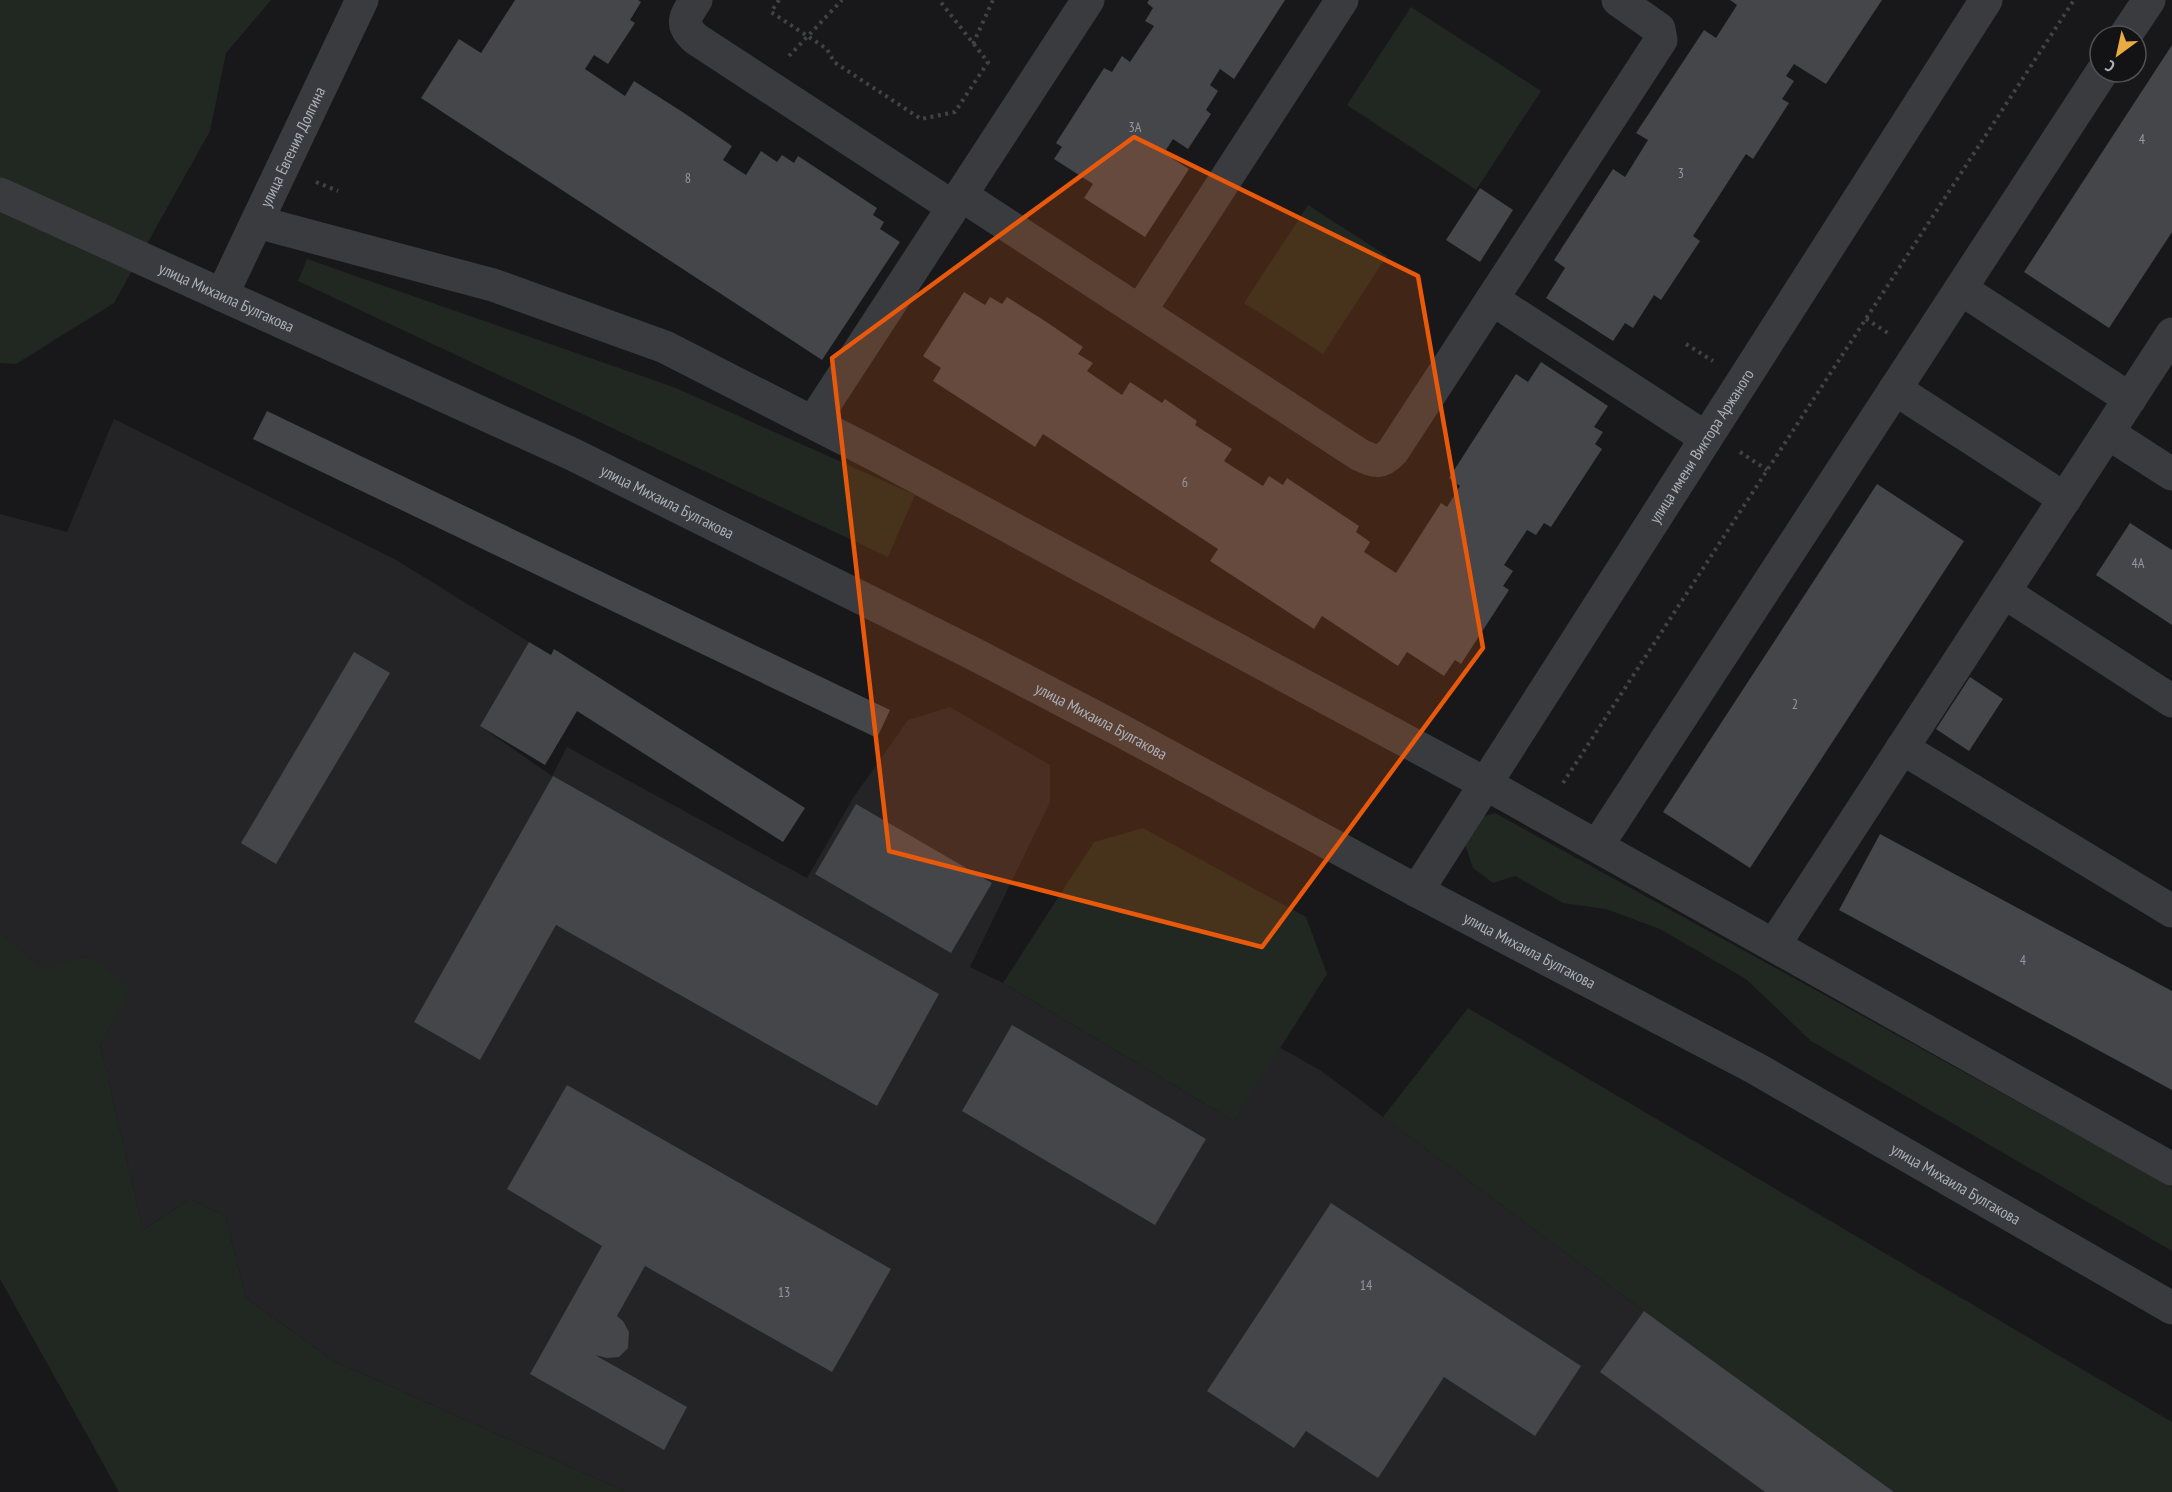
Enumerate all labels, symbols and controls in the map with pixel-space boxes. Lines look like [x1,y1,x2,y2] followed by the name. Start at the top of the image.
[2088,24,2148,84] north arrow
[2101,56,2118,77] text: С
[255,83,329,210] street label: улица Евгения Долгина
[1129,118,1142,136] house number: 3А
[2139,130,2146,148] house number: 4
[1678,164,1684,182] house number: 3
[685,169,691,187] house number: 8
[156,258,297,336] street label: улица Михаила Булгакова
[1644,365,1758,527] street label: улица имени Виктора Аржаного
[598,460,737,543] street label: улица Михаила Булгакова
[1182,473,1188,491] house number: 6
[2132,554,2145,572] house number: 4А
[1032,678,1171,764] street label: улица Михаила Булгакова
[1792,695,1798,713] house number: 2
[1460,907,1599,993] street label: улица Михаила Булгакова
[2020,951,2027,969] house number: 4
[1887,1138,2024,1229] street label: улица Михаила Булгакова
[1360,1276,1373,1294] house number: 14
[778,1283,790,1301] house number: 13

